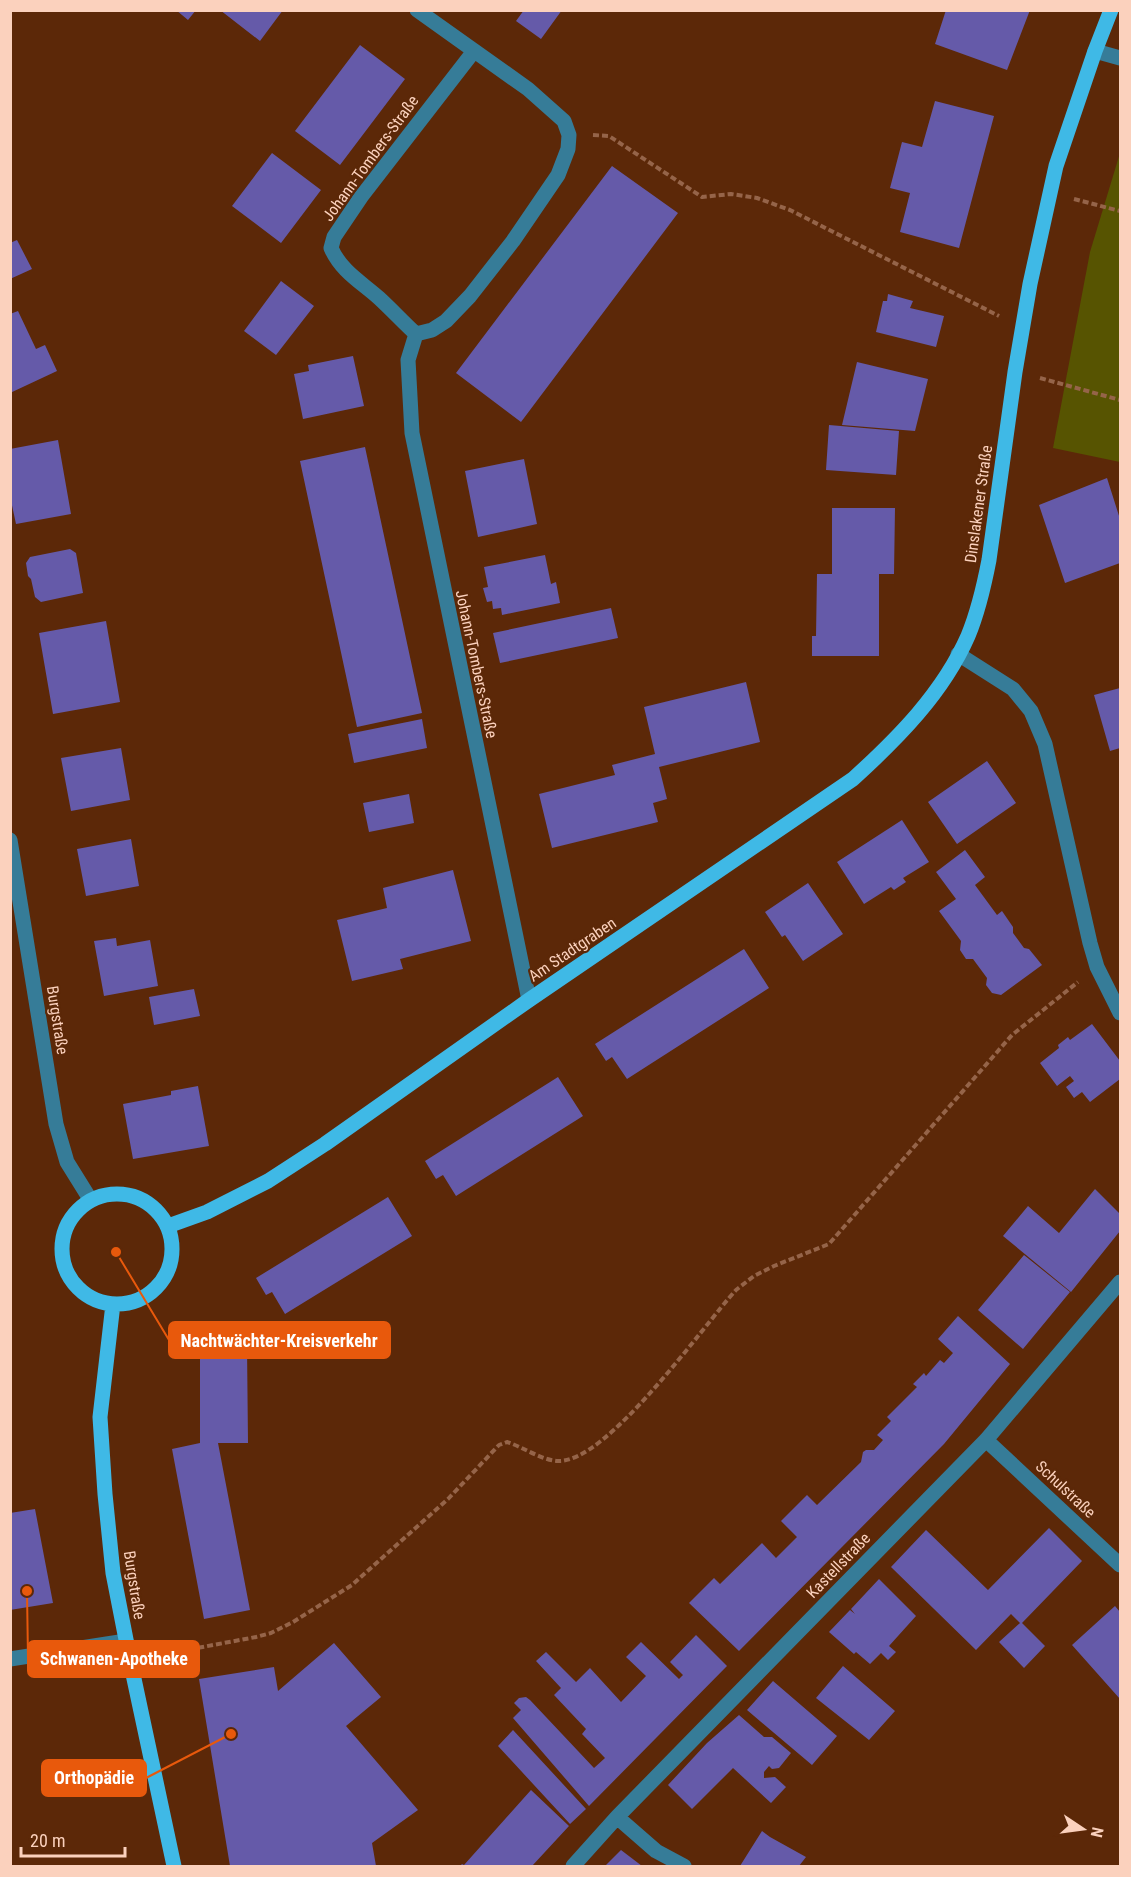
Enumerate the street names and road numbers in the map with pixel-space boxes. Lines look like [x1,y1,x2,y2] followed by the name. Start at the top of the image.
[318,92,422,225] street label: Johann-Tombers-Straße
[961,444,996,564] street label: Dinslakener Straße
[452,588,501,740] street label: Johann-Tombers-Straße
[525,913,620,986] street label: Am Stadtgraben
[43,984,72,1056] street label: Burgstraße
[1032,1457,1100,1522] street label: Schulstraße
[803,1529,874,1602] street label: Kastellstraße
[120,1549,149,1621] street label: Burgstraße

